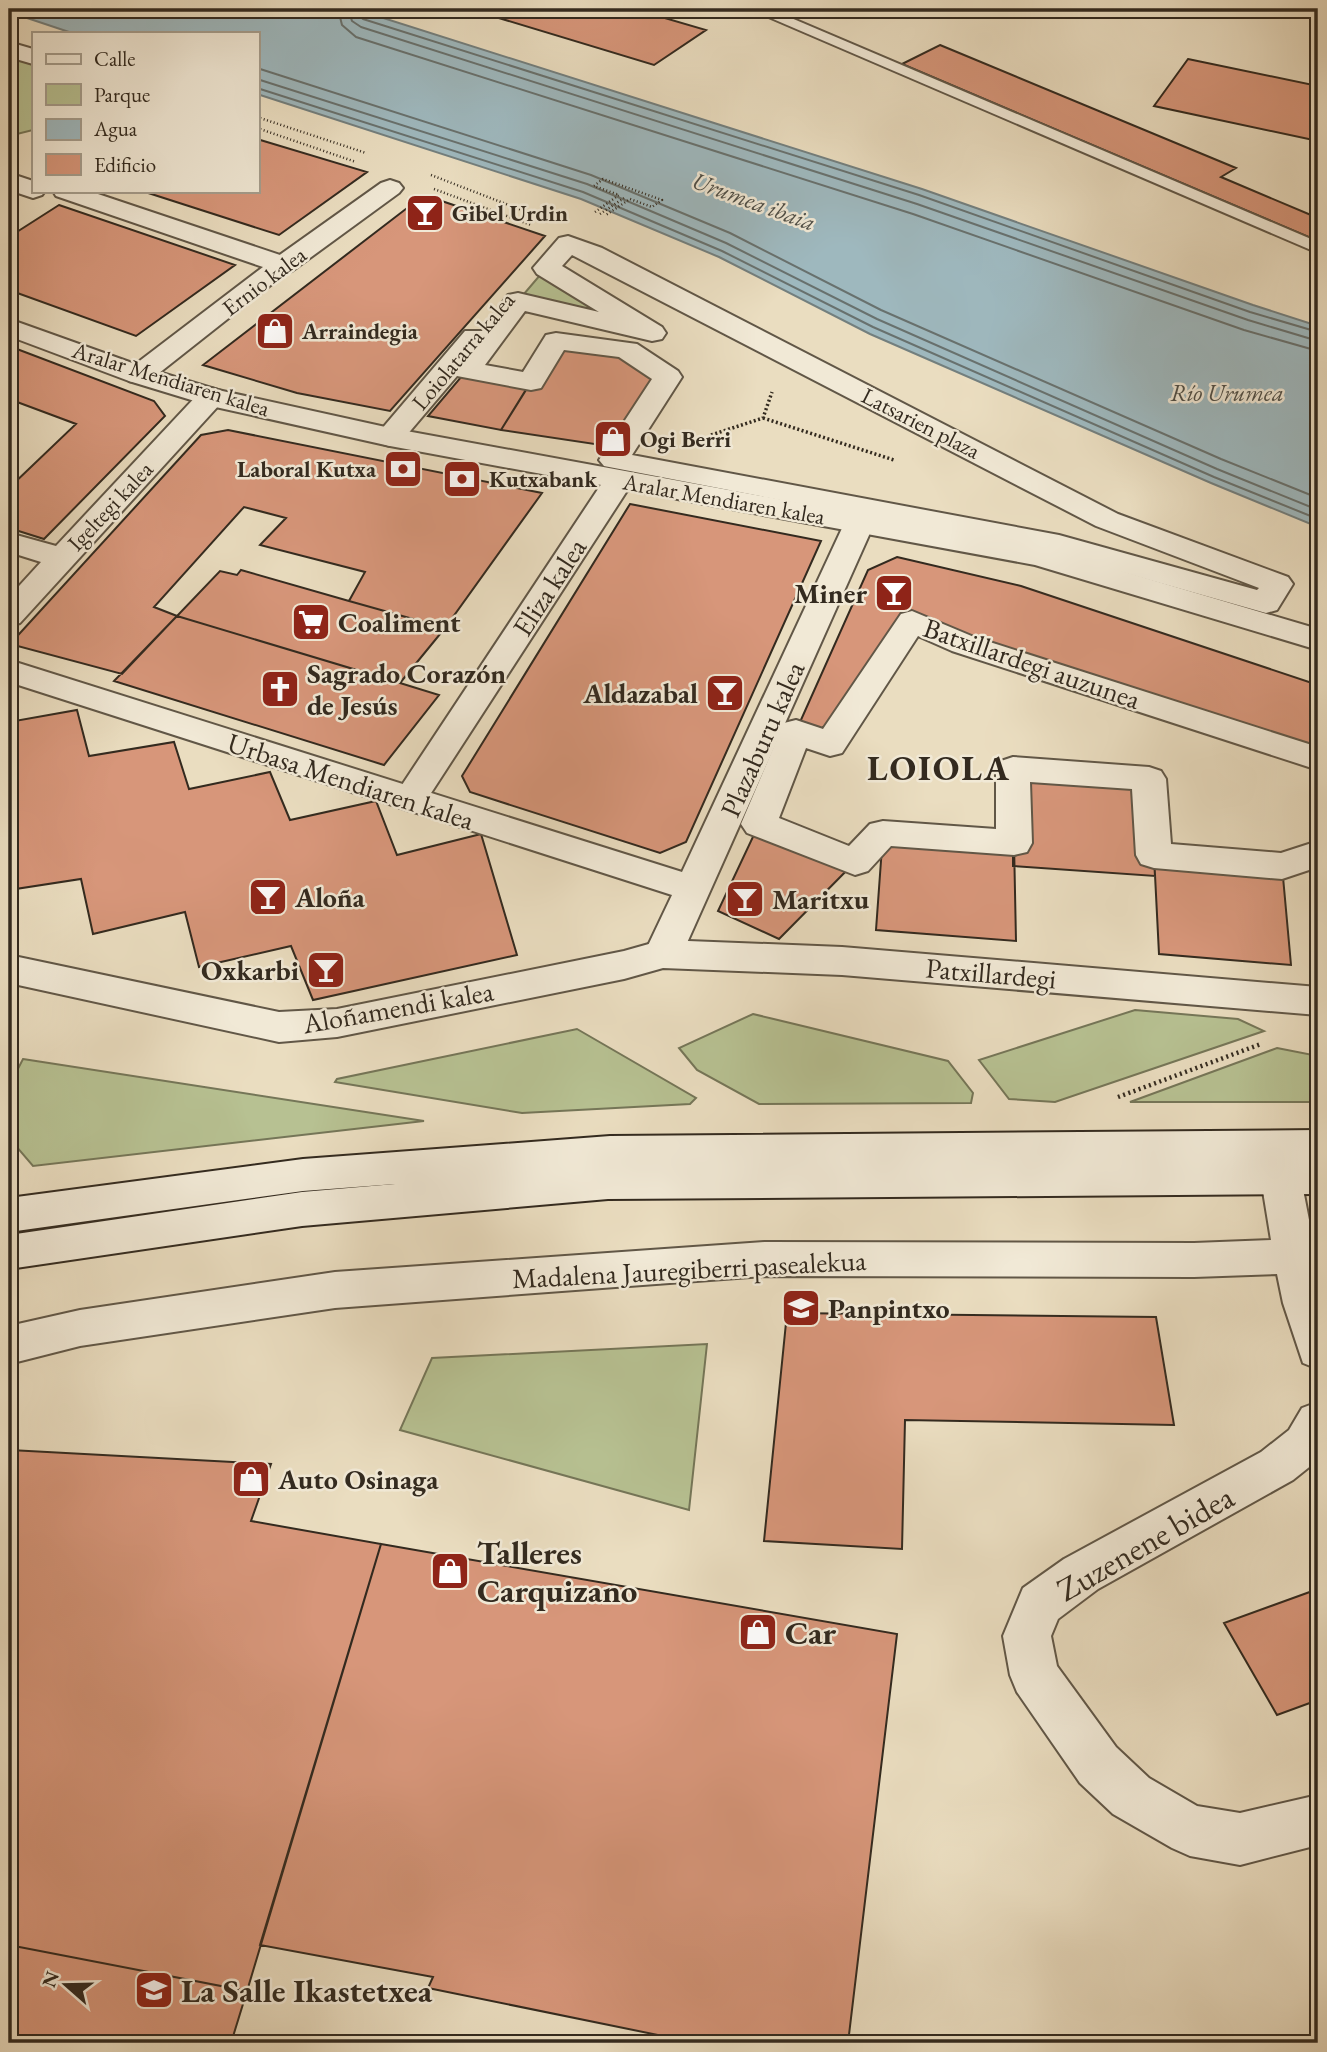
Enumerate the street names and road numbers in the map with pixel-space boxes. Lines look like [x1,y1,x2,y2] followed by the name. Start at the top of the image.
[216,239,313,322] street label: Ernio kalea
[405,285,522,416] street label: Loiolatarra kalea
[68,334,274,423] street label: Aralar Mendiaren kalea
[857,380,986,466] street label: Latsarien plaza
[61,454,160,557] street label: Igeltegi kalea
[620,466,828,532] street label: Aralar Mendiaren kalea
[504,530,594,643] street label: Eliza kalea
[919,609,1146,717] street label: Batxillardegi auzunea
[712,655,813,822] street label: Plazaburu kalea
[223,724,480,838] street label: Urbasa Mendiaren kalea
[924,949,1058,997] street label: Patxillardegi
[299,972,497,1042] street label: Aloñamendi kalea
[511,1242,868,1296] street label: Madalena Jauregiberri pasealekua
[1049,1475,1242,1611] street label: Zuzenene bidea

